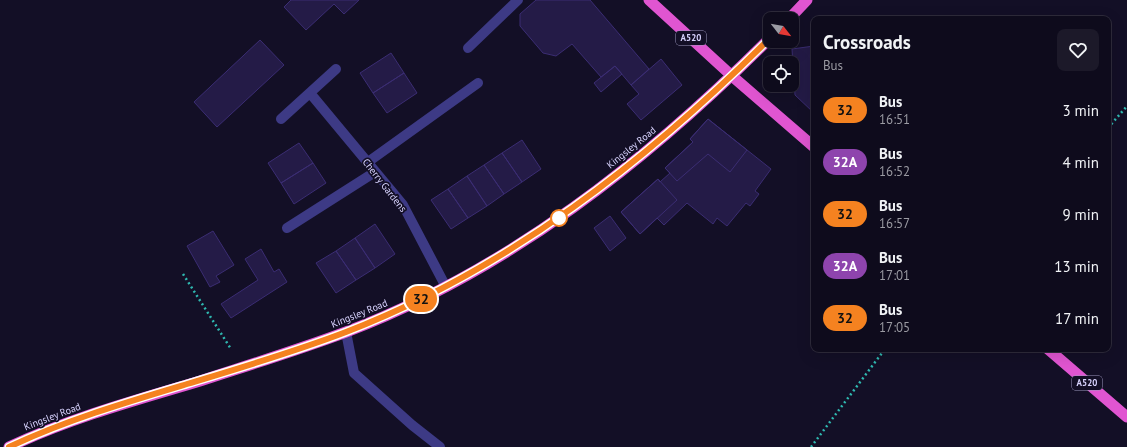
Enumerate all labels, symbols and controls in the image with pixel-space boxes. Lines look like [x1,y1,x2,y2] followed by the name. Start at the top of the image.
[763,12,799,48] north arrow
[763,12,799,92] map controls
[1057,29,1099,71] button: heart
[823,30,911,54] text: Crossroads
[676,31,706,45] road number: A520
[763,56,799,92] button: locate
[823,57,843,74] text: Bus
[879,92,902,111] text: Bus
[837,101,853,119] text: 32
[1062,101,1099,120] text: 3 min
[879,111,910,128] text: 16:51
[604,124,659,171] street label: Kingsley Road
[879,144,902,163] text: Bus
[833,153,857,171] text: 32A
[1062,153,1099,172] text: 4 min
[360,156,410,215] street label: Cherry Gardens
[879,163,910,180] text: 16:52
[879,196,902,215] text: Bus
[837,205,853,223] text: 32
[1062,205,1099,224] text: 9 min
[550,209,568,227] unlabelled marker
[879,215,910,232] text: 16:57
[879,248,902,267] text: Bus
[833,257,857,275] text: 32A
[1054,257,1099,276] text: 13 min
[879,267,910,284] text: 17:01
[403,286,439,312] line badge: 32
[413,290,429,308] text: 32
[329,296,389,331] street label: Kingsley Road
[879,300,902,319] text: Bus
[837,309,853,327] text: 32
[1055,309,1099,328] text: 17 min
[879,319,910,336] text: 17:05
[1072,376,1102,390] road number: A520
[22,400,82,433] street label: Kingsley Road

